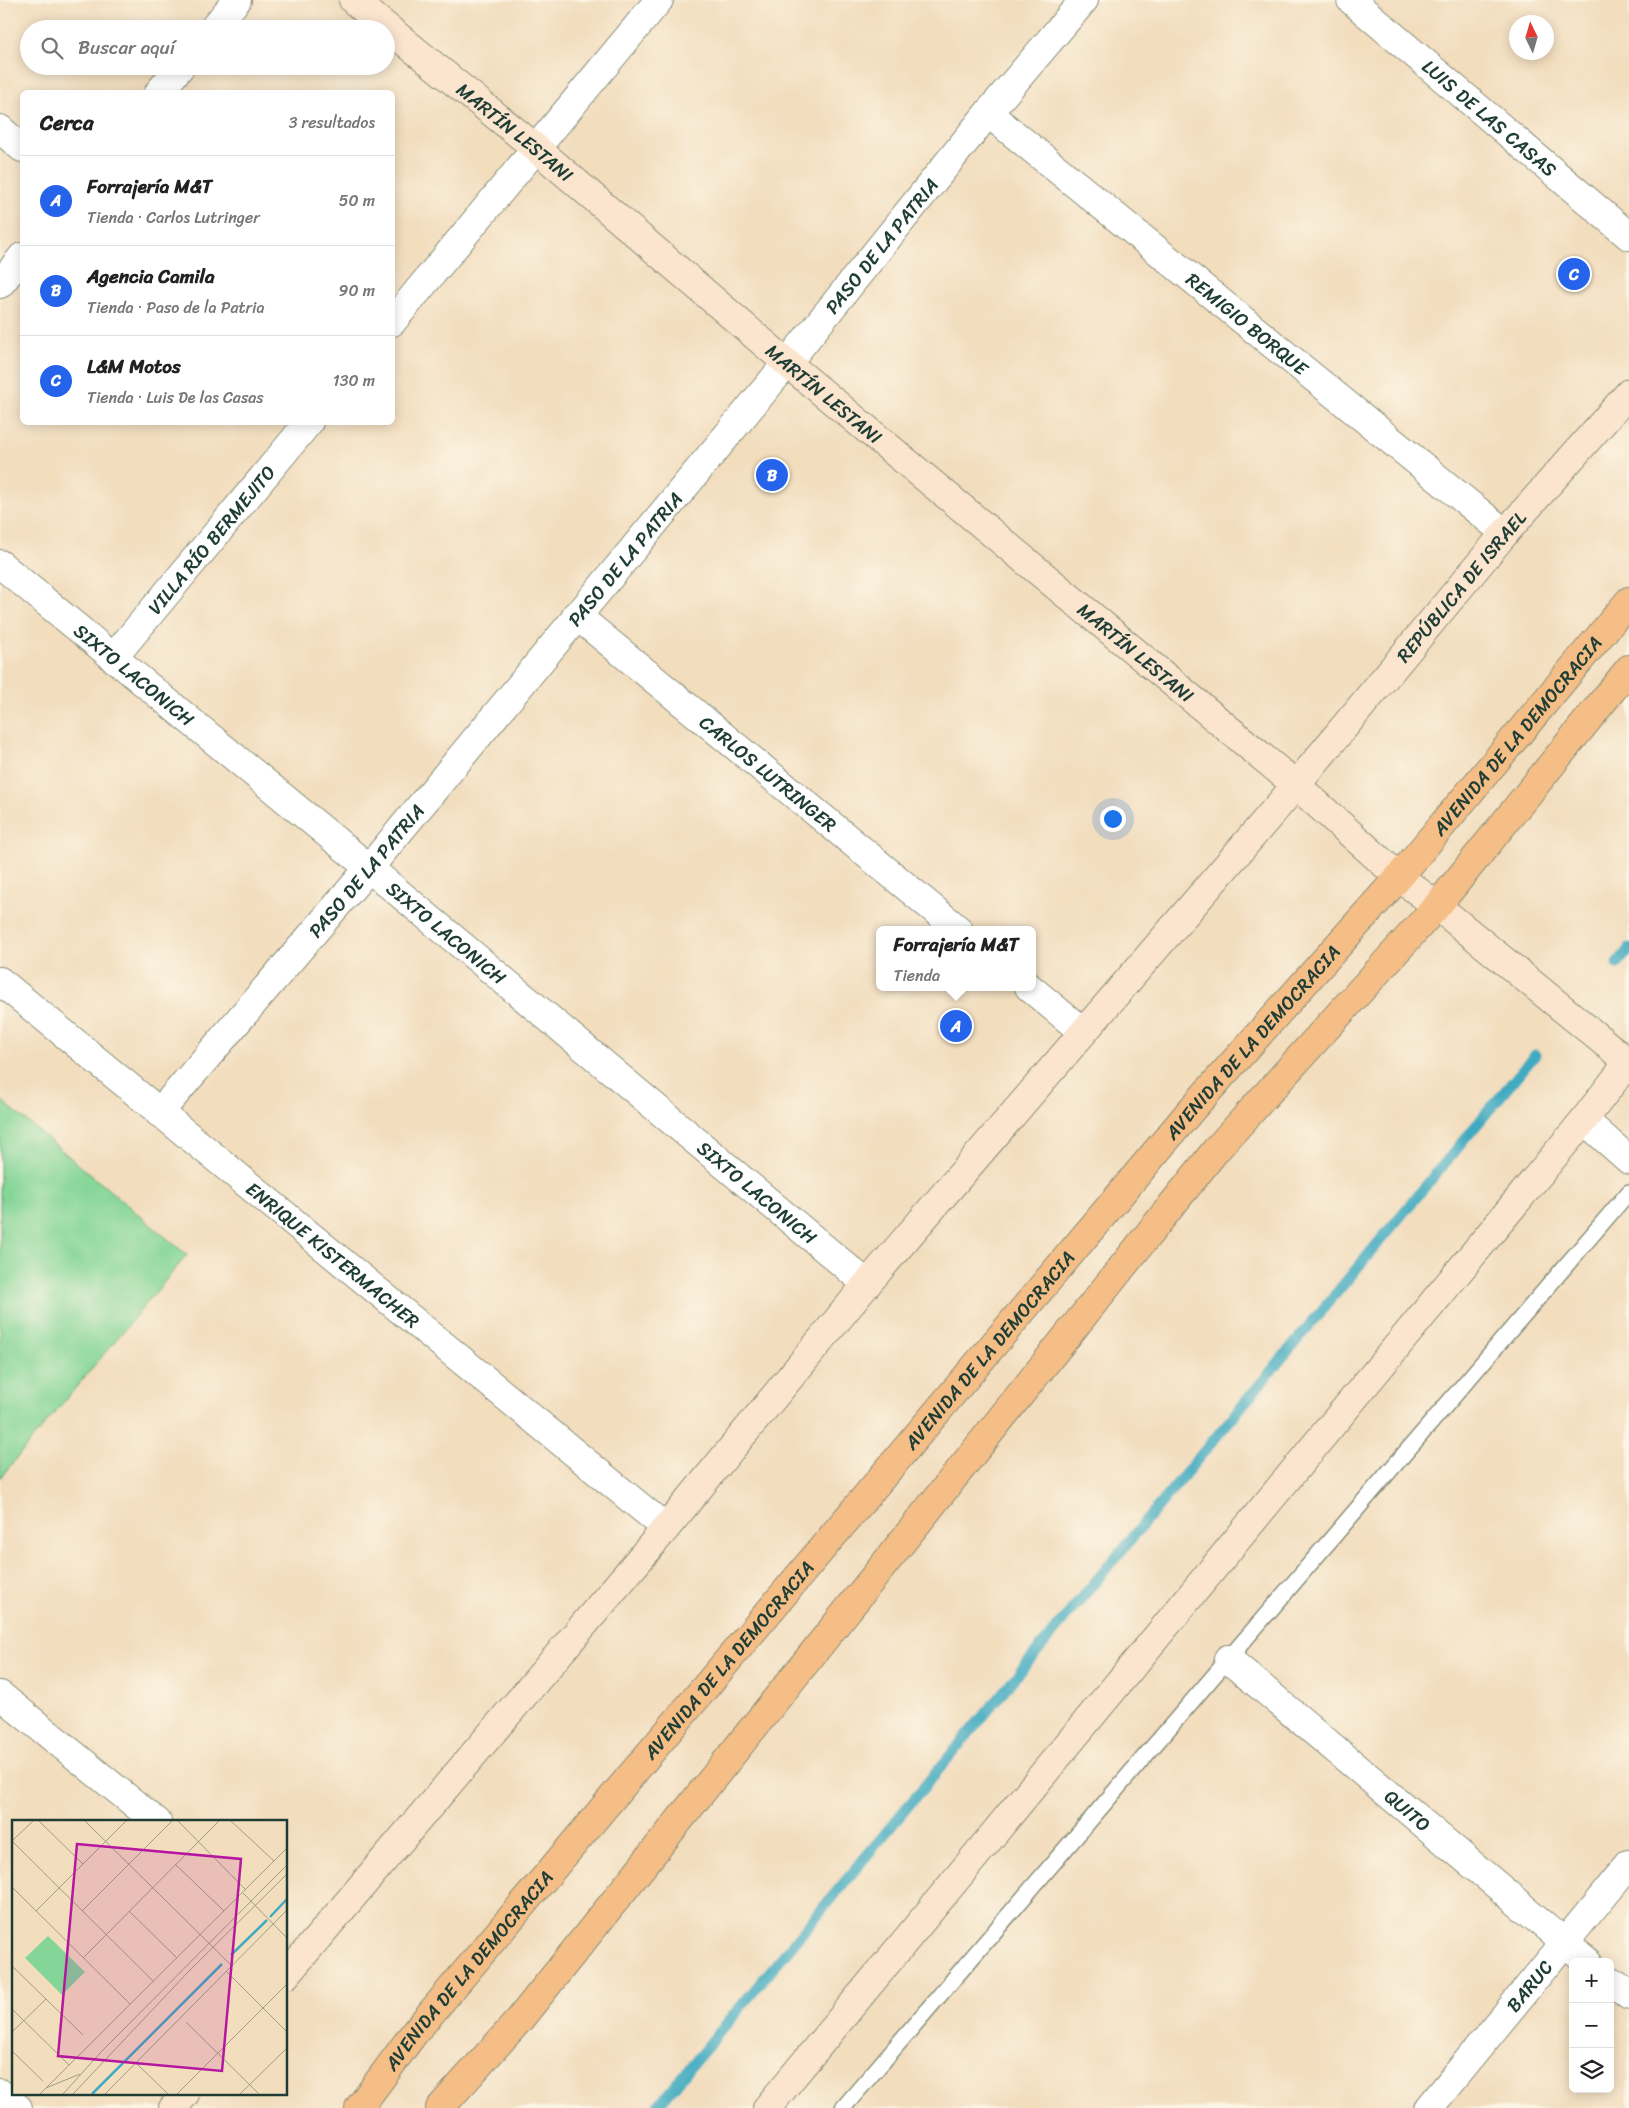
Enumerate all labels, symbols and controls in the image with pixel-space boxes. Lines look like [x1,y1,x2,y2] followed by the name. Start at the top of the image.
[1509,15,1554,60] north arrow
[20,20,395,75] search box
[78,31,175,64] text: Buscar aquí
[38,34,66,62] icon: search
[1415,50,1565,185] street label: LUIS DE LAS CASAS
[449,73,581,190] street label: MARTÍN LESTANI
[40,104,94,142] text: Cerca
[289,108,375,137] text: 3 resultados
[87,170,212,203] text: Forrajería M&T
[816,170,947,321] street label: PASO DE LA PATRIA
[51,186,61,215] text: A
[339,186,375,215] text: 50 m
[87,203,260,232] text: Tienda · Carlos Lutringer
[1558,255,1590,293] pin: C
[87,260,214,293] text: Agencia Camila
[1179,264,1317,385] street label: REMIGIO BORQUE
[51,276,61,305] text: B
[339,276,375,305] text: 90 m
[87,293,264,322] text: Tienda · Paso de la Patria
[758,335,890,452] street label: MARTÍN LESTANI
[87,350,181,383] text: L&M Motos
[51,366,61,395] text: C
[333,366,375,395] text: 130 m
[87,383,264,412] text: Tienda · Luis De las Casas
[756,456,788,494] pin: B
[139,457,284,622] street label: VILLA RÍO BERMEJITO
[559,484,691,634] street label: PASO DE LA PATRIA
[1388,503,1534,670] street label: REPÚBLICA DE ISRAEL
[1070,594,1202,711] street label: MARTÍN LESTANI
[66,615,203,735] street label: SIXTO LACONICH
[1423,628,1610,844] street label: AVENIDA DE LA DEMOCRACIA
[692,706,845,840] street label: CARLOS LUTRINGER
[300,796,433,945] street label: PASO DE LA PATRIA
[1100,806,1126,832] your location
[379,872,514,993] street label: SIXTO LACONICH
[876,926,1036,991] popup
[894,928,1018,961] text: Forrajería M&T
[1155,937,1348,1148] street label: AVENIDA DE LA DEMOCRACIA
[894,961,940,990] text: Tienda
[940,1007,972,1045] pin: A
[690,1132,825,1253] street label: SIXTO LACONICH
[239,1173,428,1336] street label: ENRIQUE KISTERMACHER
[895,1243,1083,1458] street label: AVENIDA DE LA DEMOCRACIA
[634,1553,822,1768] street label: AVENIDA DE LA DEMOCRACIA
[1377,1781,1439,1840] street label: QUITO
[12,1820,288,2096] inset map
[375,1862,561,2078] street label: AVENIDA DE LA DEMOCRACIA
[1497,1952,1561,2019] street label: BARUC
[1569,1958,1614,2093] map controls
[1569,1958,1614,2003] button: +
[1569,2003,1614,2048] button: −
[1569,2048,1614,2093] button: layers

